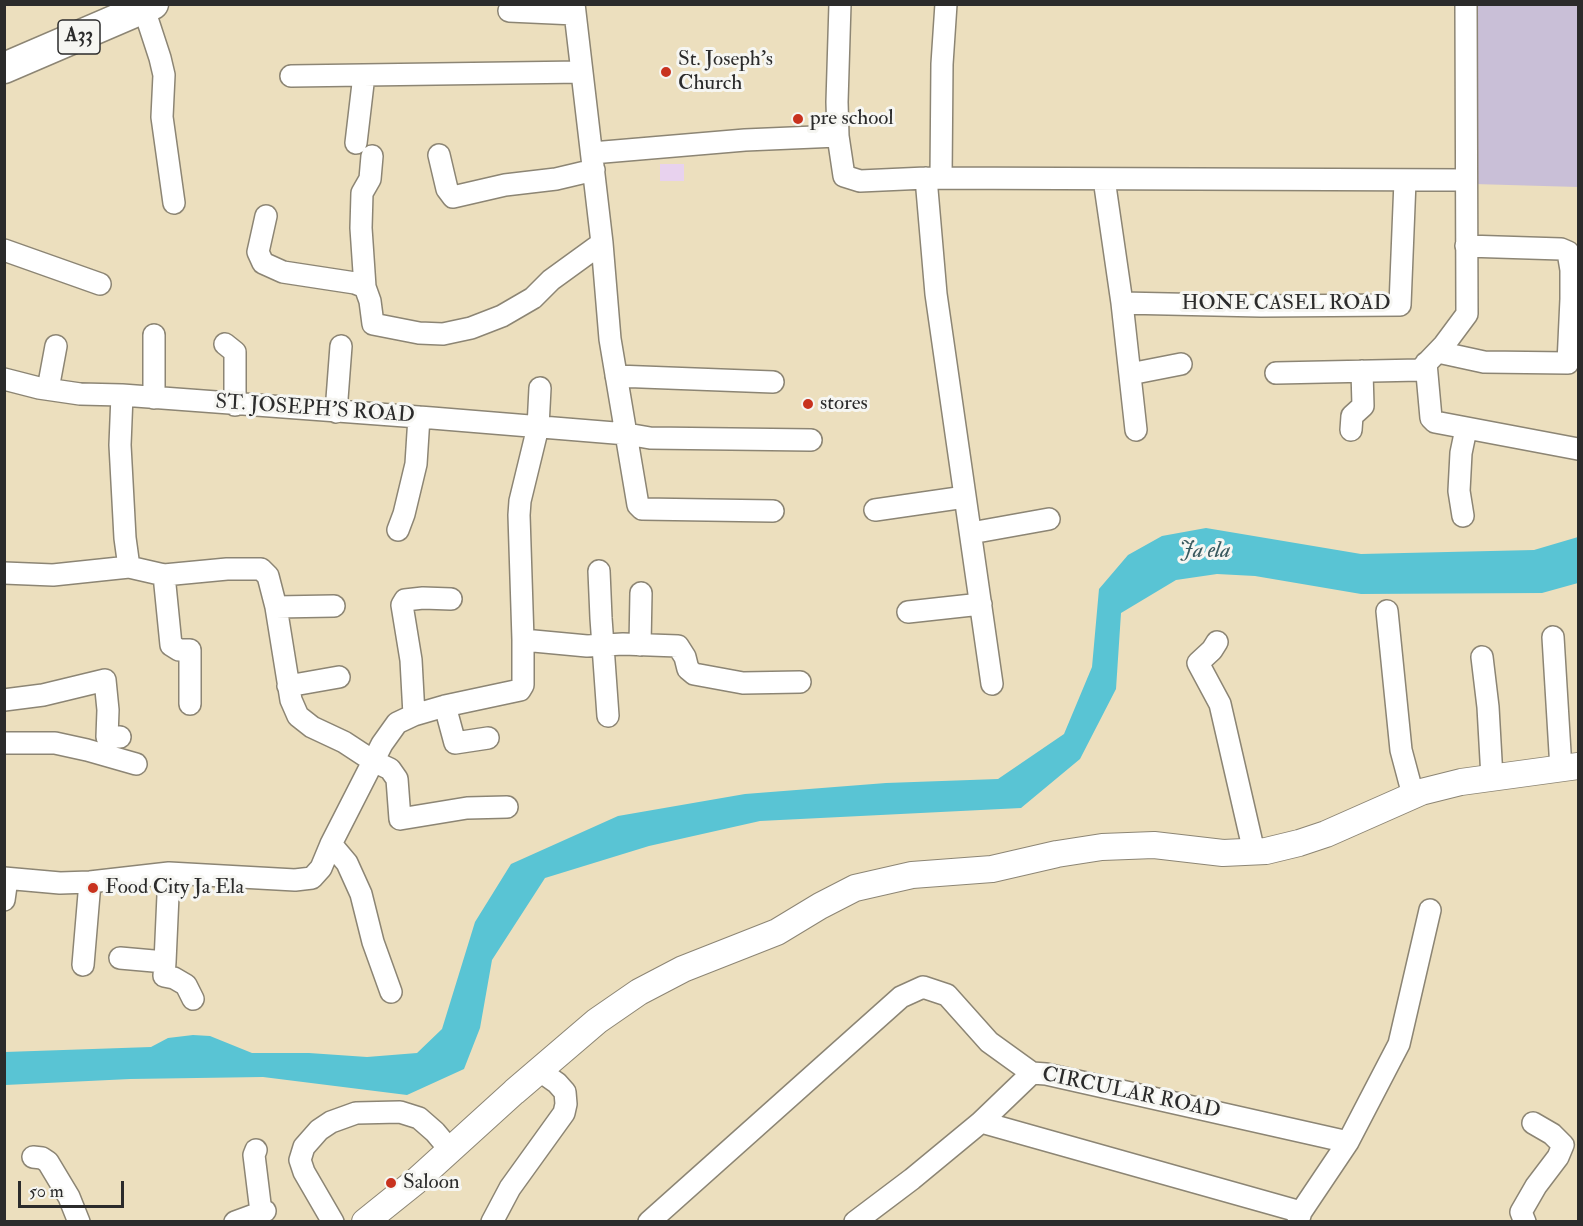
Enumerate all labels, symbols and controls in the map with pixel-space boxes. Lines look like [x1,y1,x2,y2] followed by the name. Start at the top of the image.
[58,20,100,54] road number: A33
[678,47,773,97] place label: St. Joseph's Church
[659,65,673,79] marker: St. Joseph's Church
[810,106,894,132] place label: pre school
[791,112,805,126] marker: pre school
[1181,291,1391,317] street label: HONE CASEL ROAD
[214,390,416,430] street label: ST. JOSEPH'S ROAD
[820,391,868,417] place label: stores
[801,397,815,411] marker: stores
[1180,539,1230,565] water label: Ja ela
[105,875,244,901] place label: Food City Ja Ela
[86,881,100,895] marker: Food City Ja Ela
[1039,1063,1223,1125] street label: CIRCULAR ROAD
[21,1169,128,1207] scale bar
[403,1170,460,1196] place label: Saloon
[384,1176,398,1190] marker: Saloon
[29,1180,64,1203] text: 50 m

